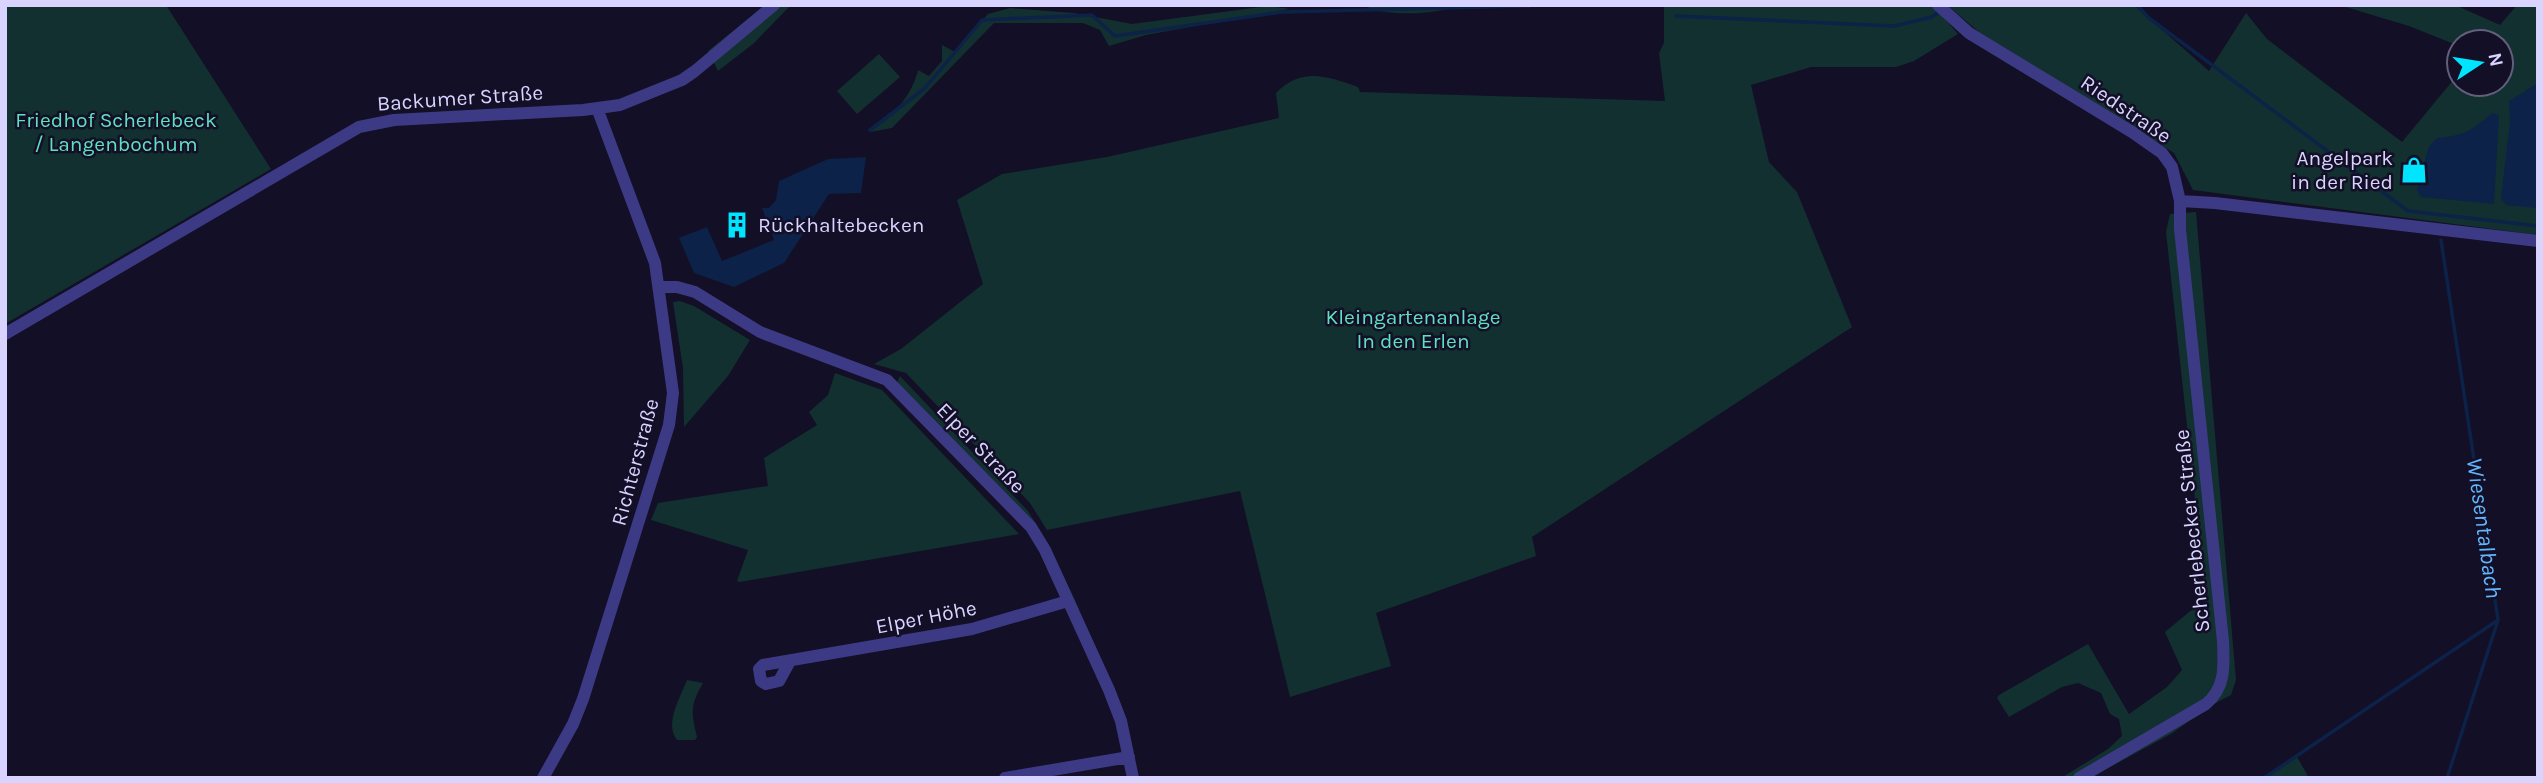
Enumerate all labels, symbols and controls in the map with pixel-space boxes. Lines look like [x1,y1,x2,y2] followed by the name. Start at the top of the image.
[2445,28,2515,98] north arrow
[2483,51,2508,69] text: N
[2076,70,2176,148] street label: Riedstraße
[376,80,544,116] street label: Backumer Straße
[15,108,217,156] park label: Friedhof Scherlebeck / Langenbochum
[2291,146,2393,194] place label: Angelpark in der Ried
[2399,155,2429,185] shop icon: Angelpark in der Ried
[722,210,752,240] building icon: Rückhaltebecken
[758,213,924,237] place label: Rückhaltebecken
[1325,305,1501,353] park label: Kleingartenanlage In den Erlen
[607,396,663,528] street label: Richterstraße
[932,398,1030,498] street label: Elper Straße
[2169,428,2215,634] street label: Scherlebecker Straße
[2461,456,2507,600] water label: Wiesentalbach
[874,595,978,639] street label: Elper Höhe

